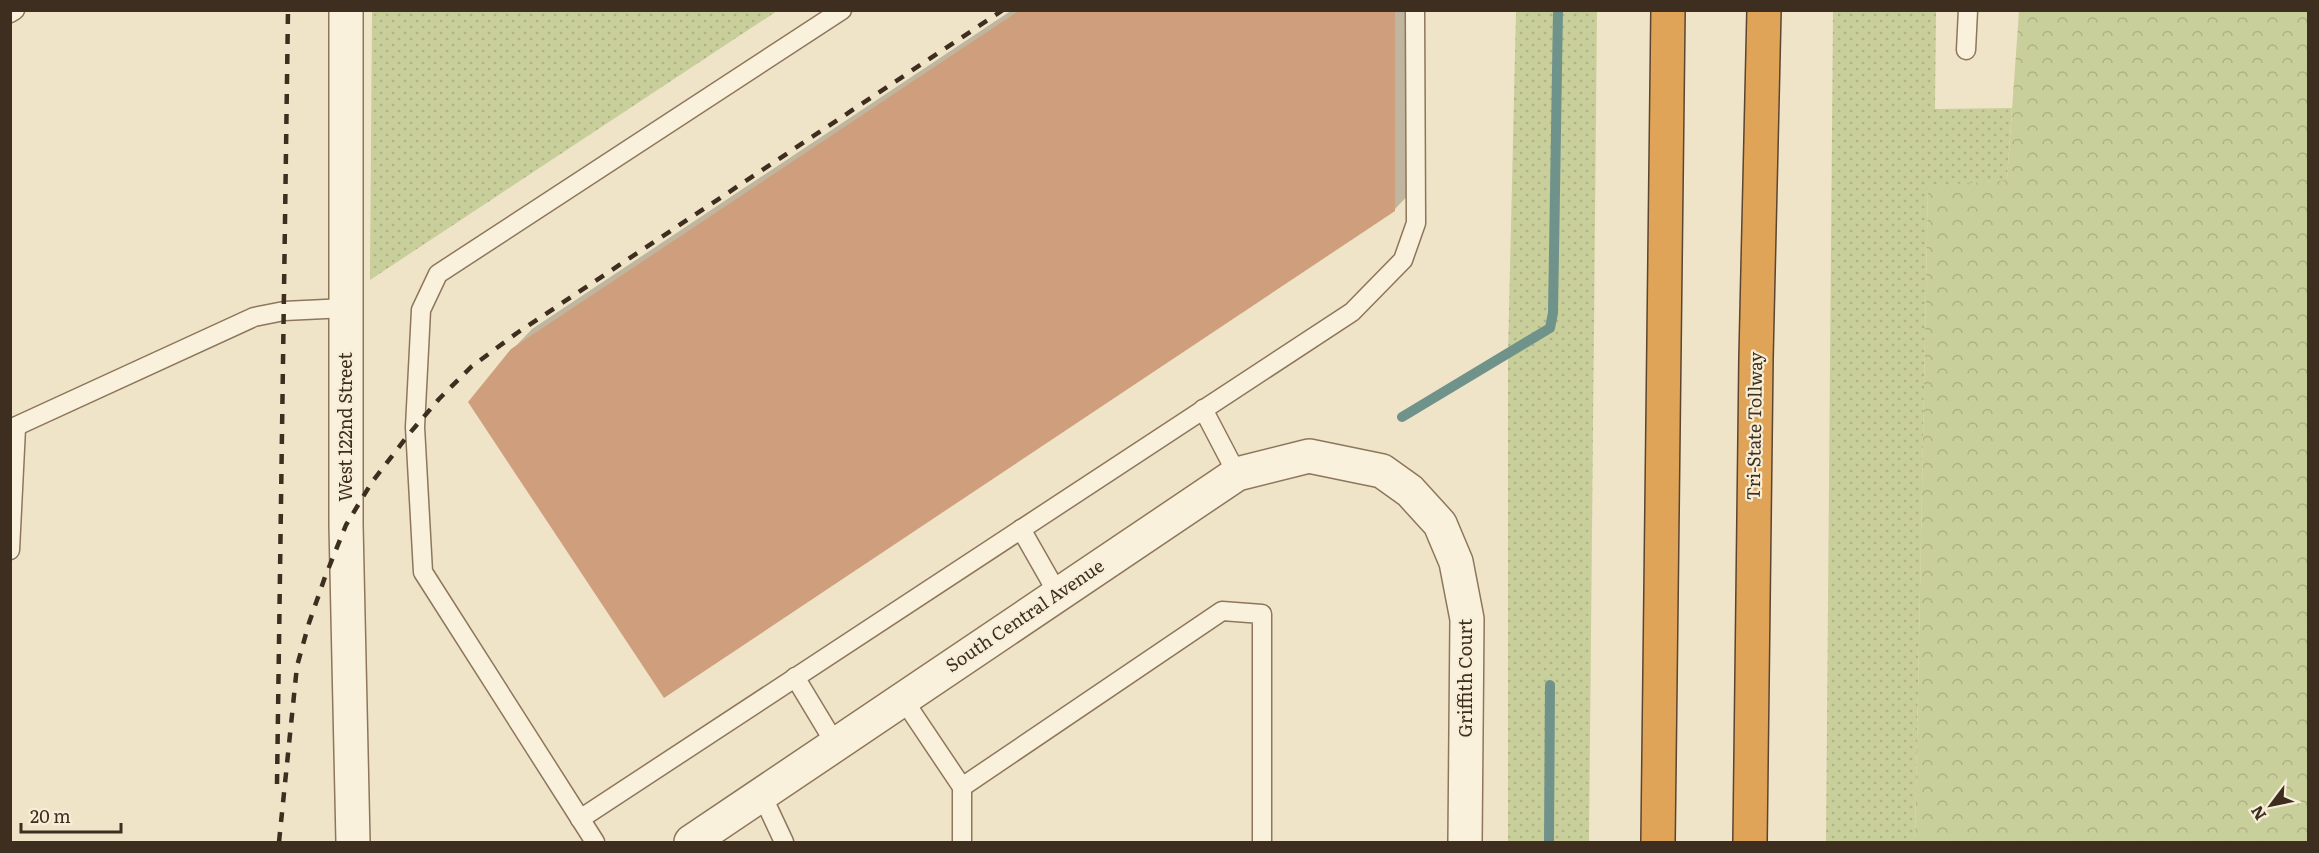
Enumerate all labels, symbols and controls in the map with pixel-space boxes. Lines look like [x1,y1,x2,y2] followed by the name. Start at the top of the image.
[1739,351,1768,501] street label: Tri-State Tollway
[331,352,358,502] street label: West 122nd Street
[940,552,1109,678] street label: South Central Avenue
[1451,618,1478,737] street label: Griffith Court
[2241,775,2301,835] north arrow
[21,796,122,834] scale bar
[2244,801,2271,826] text: N
[30,802,71,829] text: 20 m

